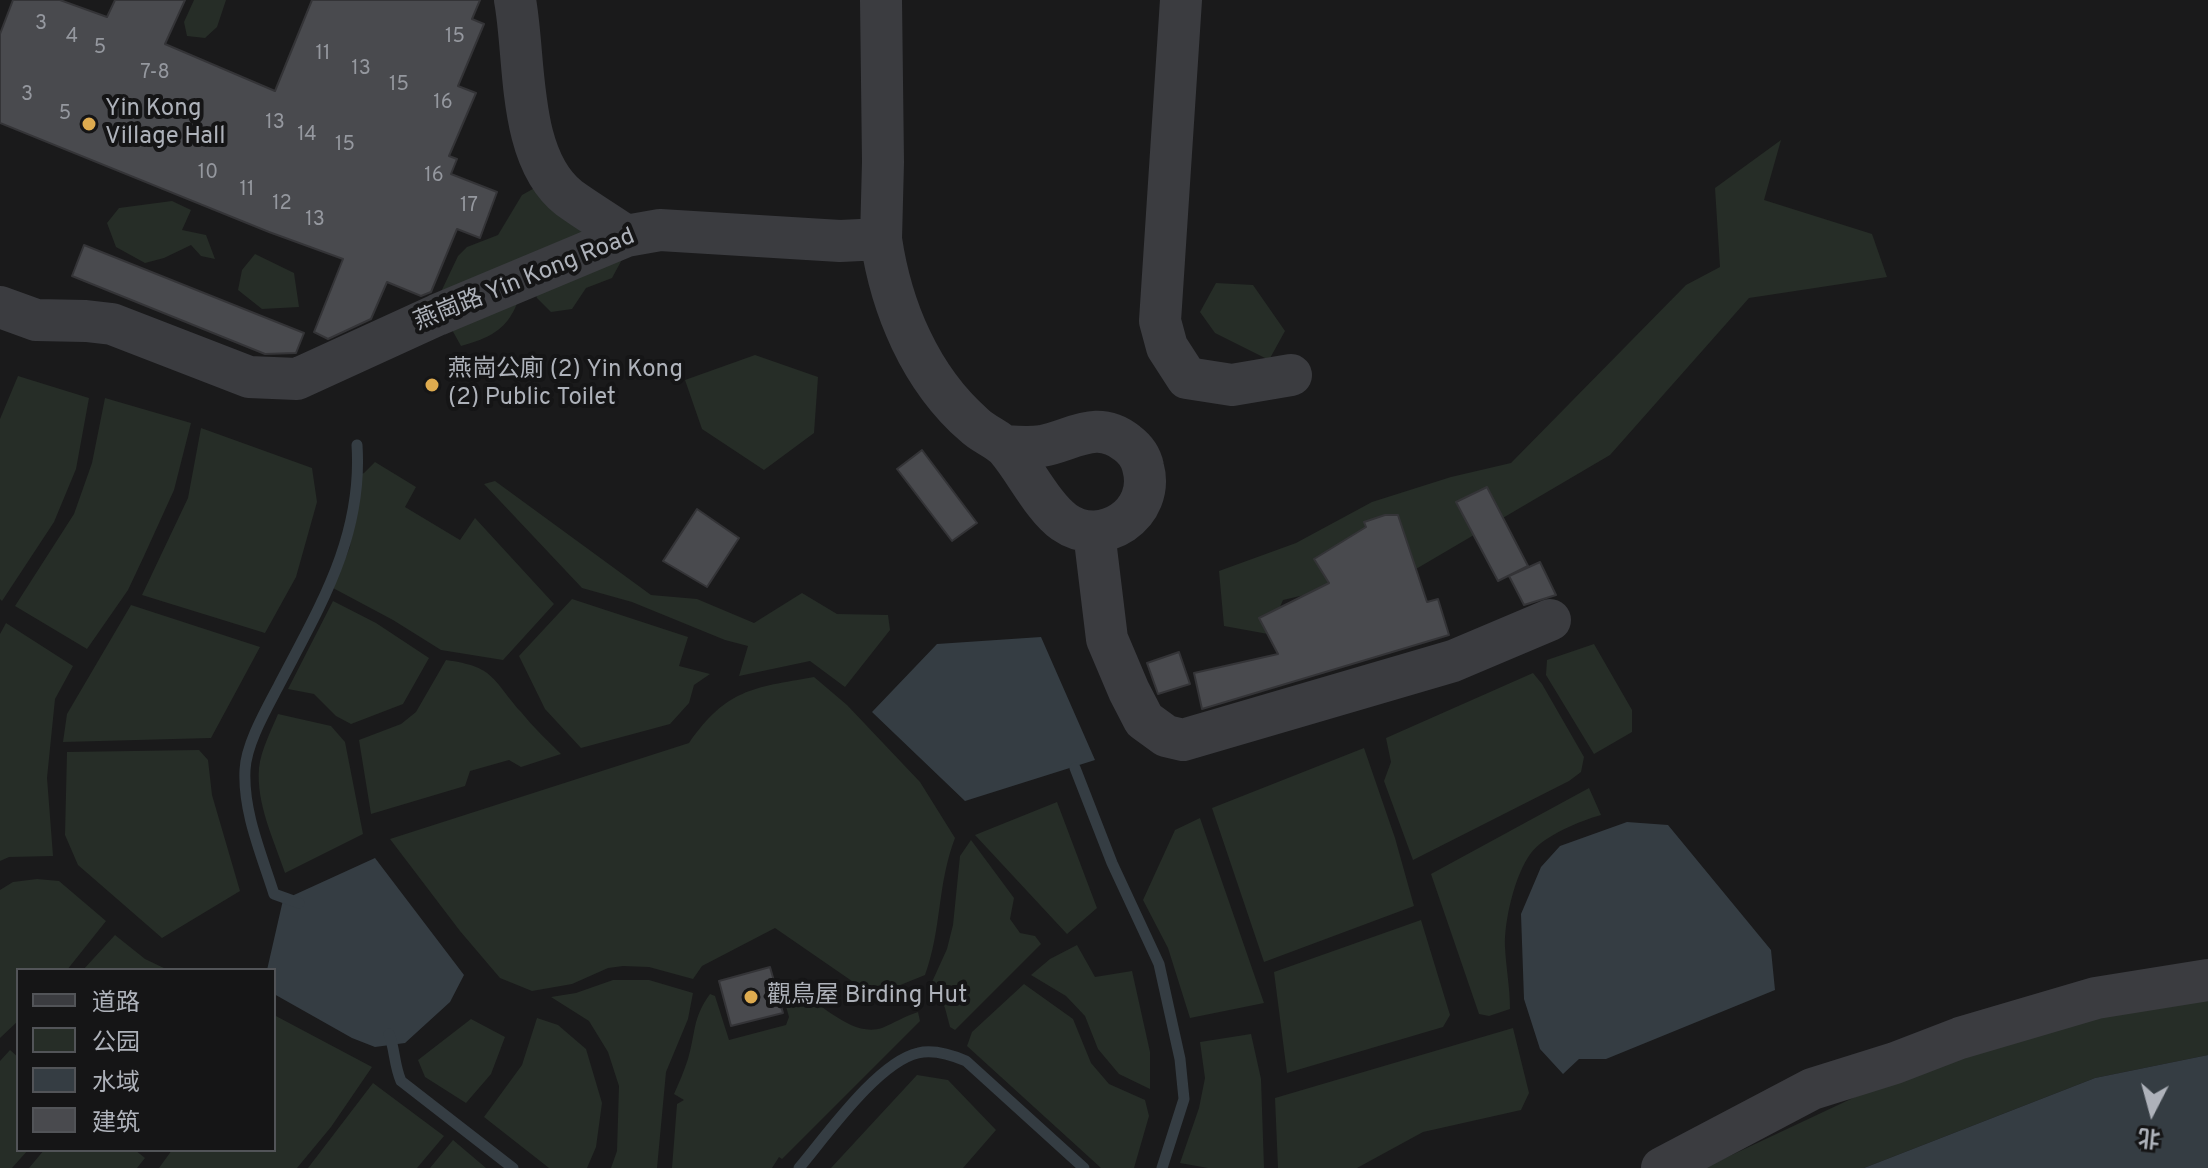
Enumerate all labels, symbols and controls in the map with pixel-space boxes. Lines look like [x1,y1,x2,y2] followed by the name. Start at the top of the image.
[35,13,47,37] house number: 3
[66,26,78,50] house number: 4
[445,26,465,50] house number: 15
[94,37,106,61] house number: 5
[316,43,330,67] house number: 11
[351,58,371,82] house number: 13
[140,62,170,86] house number: 7-8
[389,74,409,98] house number: 15
[21,84,33,108] house number: 3
[433,92,453,116] house number: 16
[105,96,226,152] place label: Yin Kong Village Hall
[59,103,71,127] house number: 5
[265,112,285,136] house number: 13
[80,115,98,133] marker: Yin Kong Village Hall
[297,124,317,148] house number: 14
[335,134,355,158] house number: 15
[198,162,218,186] house number: 10
[424,165,444,189] house number: 16
[240,179,254,203] house number: 11
[272,193,292,217] house number: 12
[460,195,478,219] house number: 17
[305,209,325,233] house number: 13
[410,224,640,338] street label: 燕崗路 Yin Kong Road
[448,357,683,413] place label: 燕崗公廁 (2) Yin Kong (2) Public Toilet
[423,376,441,394] marker: 燕崗公廁 (2) Yin Kong (2) Public Toilet
[16,968,276,1152] legend
[767,983,967,1011] place label: 觀鳥屋 Birding Hut
[742,988,760,1006] marker: 觀鳥屋 Birding Hut
[92,989,140,1019] text: 道路
[92,1029,140,1059] text: 公园
[92,1069,140,1099] text: 水域
[2112,1072,2192,1152] north arrow
[92,1109,140,1139] text: 建筑
[2137,1122,2162,1151] text: 北

